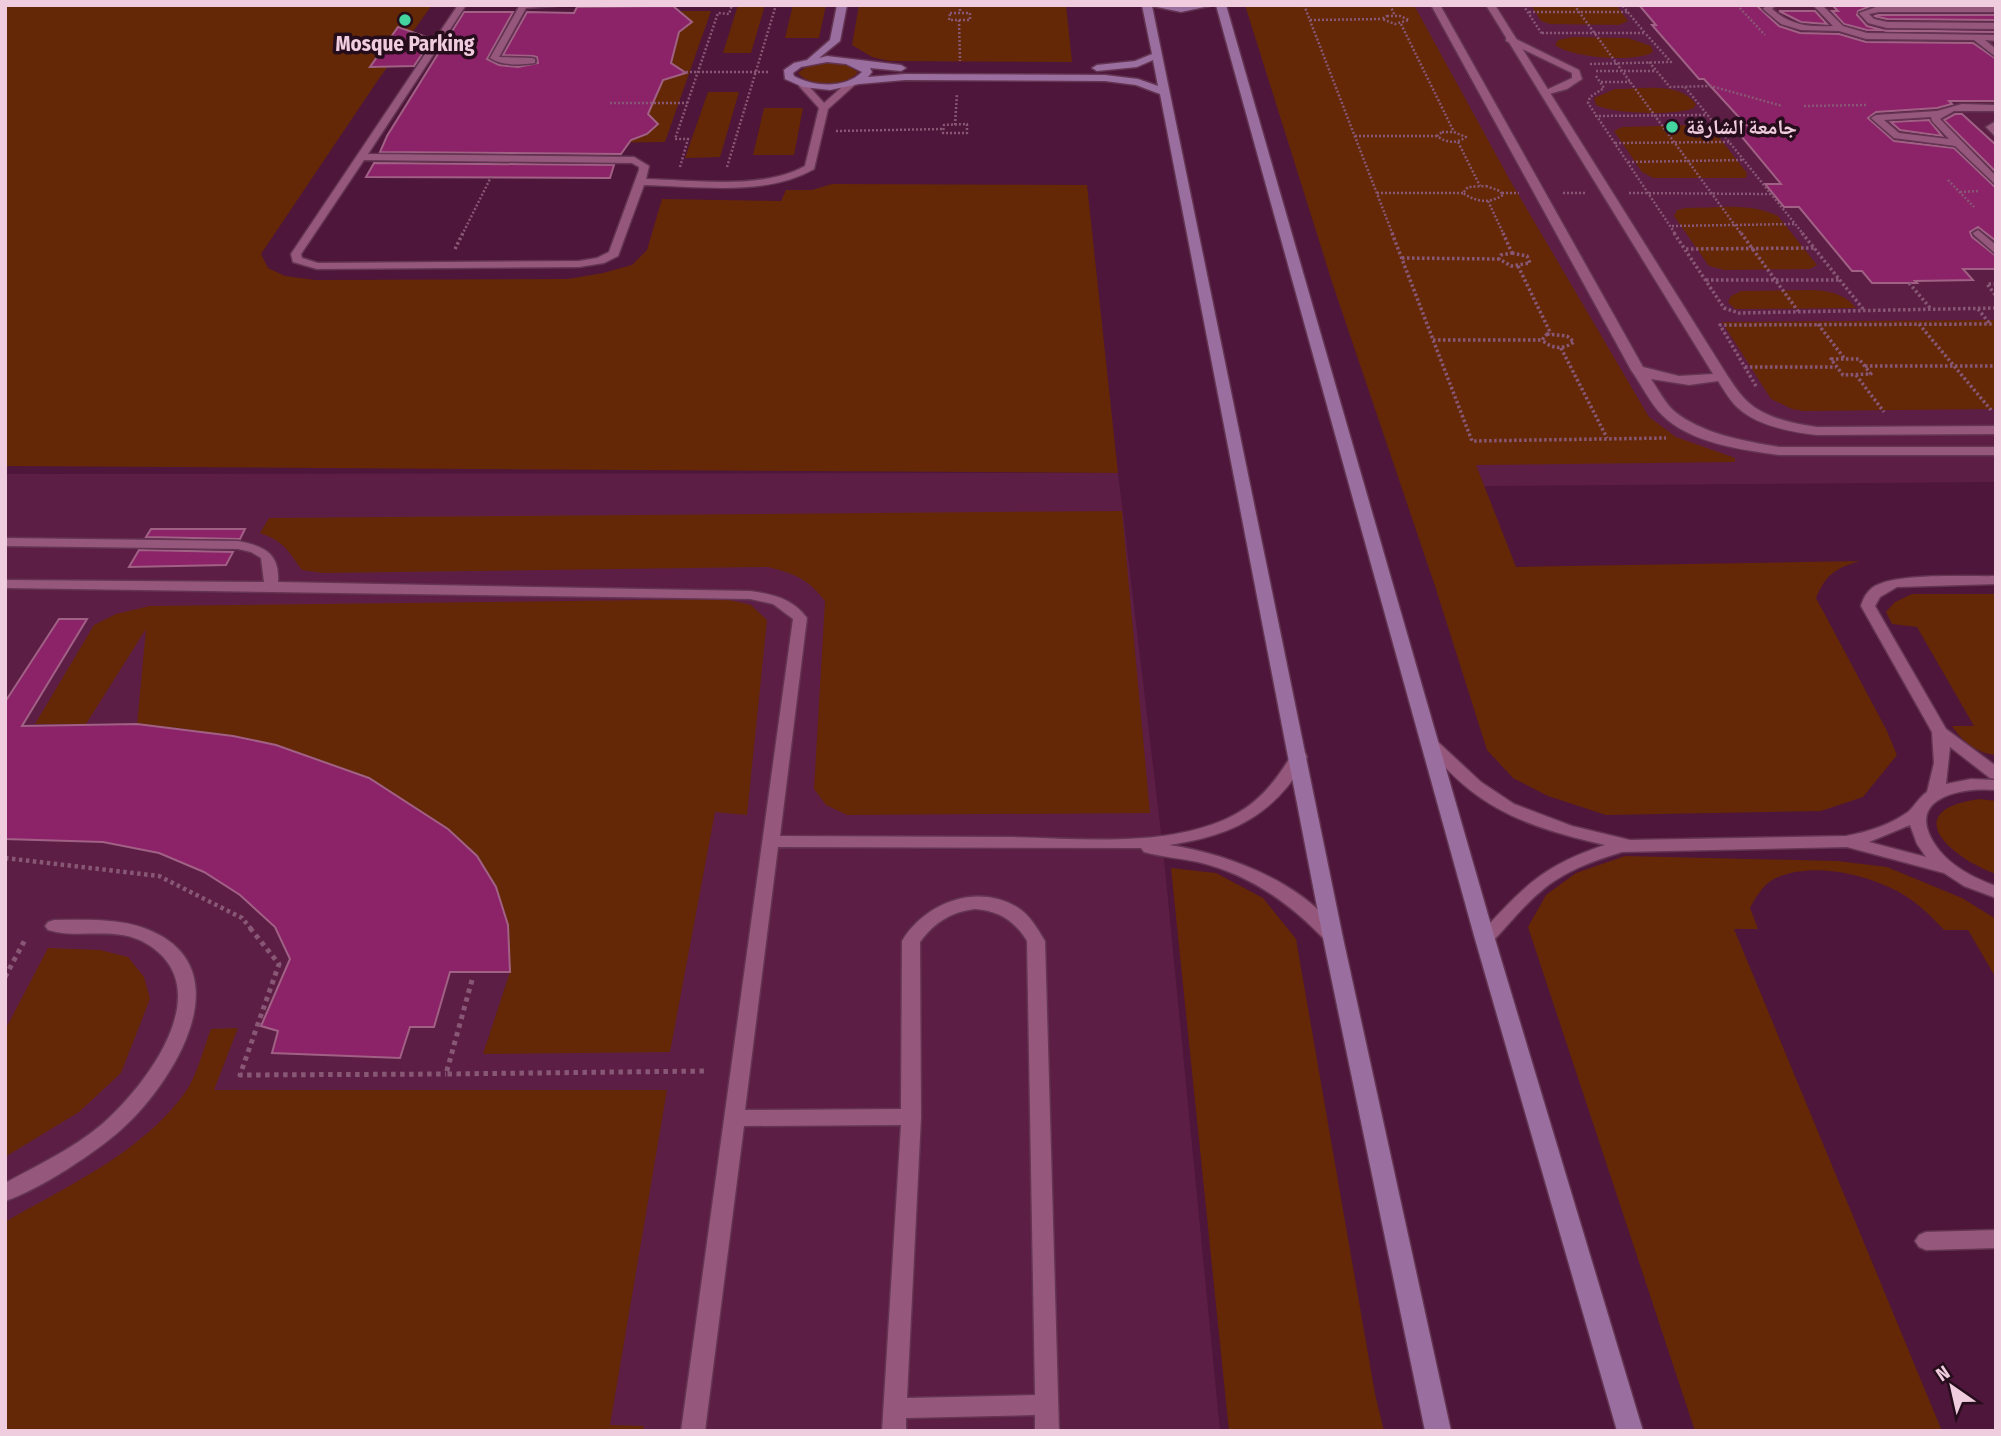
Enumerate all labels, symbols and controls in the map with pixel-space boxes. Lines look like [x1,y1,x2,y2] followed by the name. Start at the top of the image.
[397,12,413,28] marker: Mosque Parking
[335,31,475,57] place label: Mosque Parking
[1686,114,1797,140] place label: جامعة الشارقة
[1664,119,1680,135] marker: جامعة الشارقة
[1917,1352,1987,1422] north arrow
[1932,1361,1954,1386] text: N

